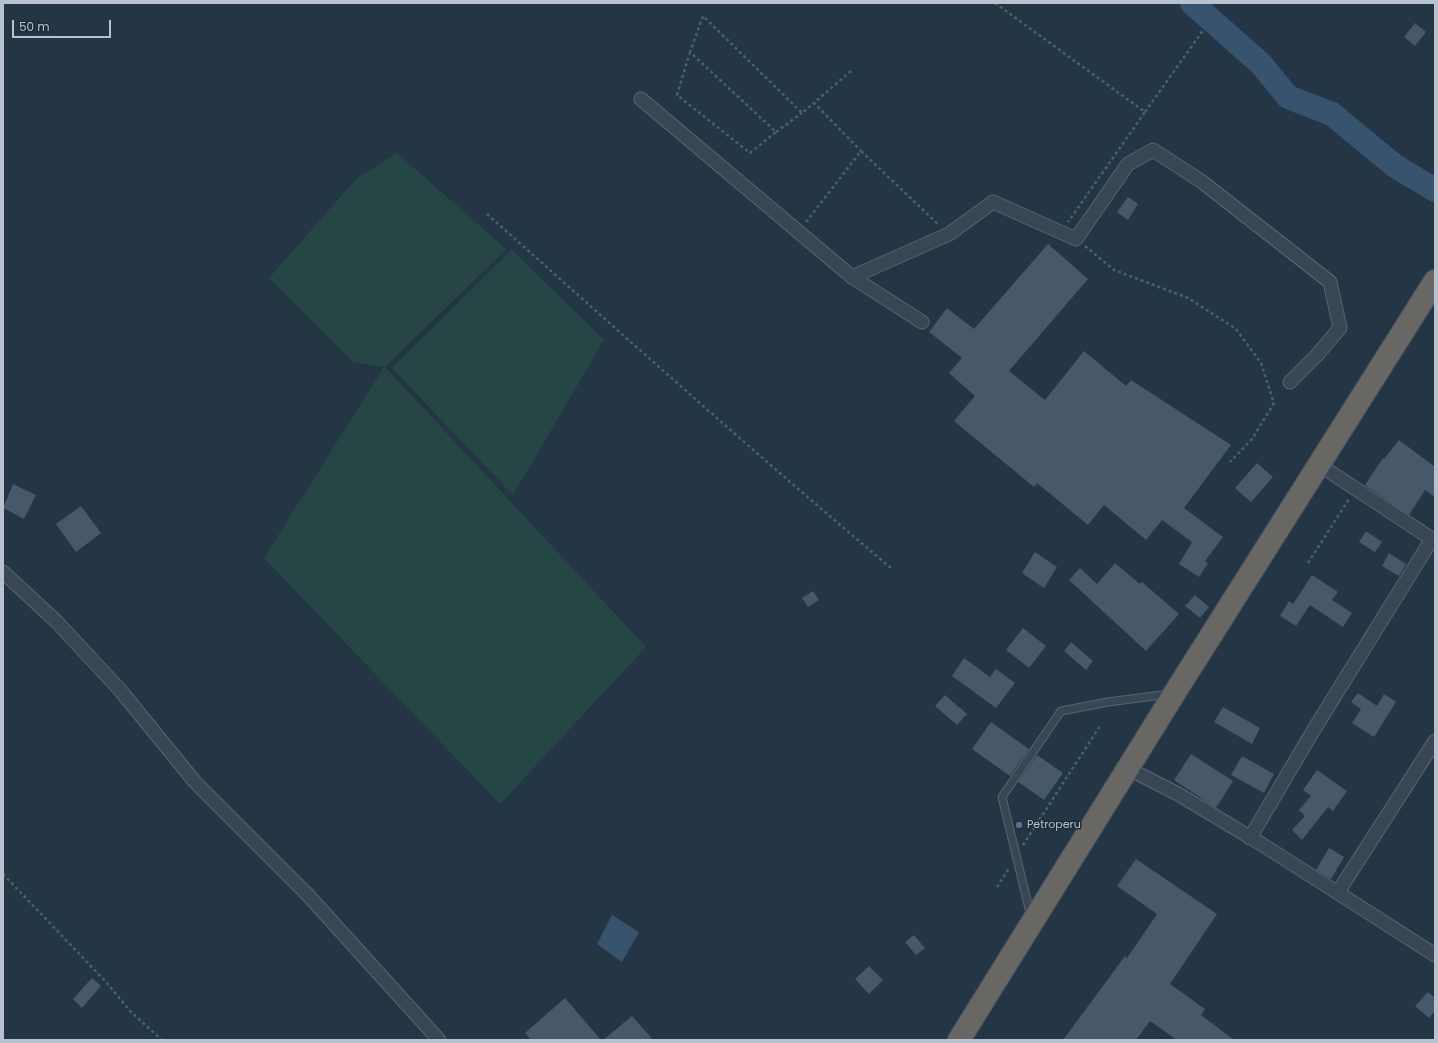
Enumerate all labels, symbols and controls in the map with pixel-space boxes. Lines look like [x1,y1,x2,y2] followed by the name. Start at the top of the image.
[14,12,113,38] scale bar
[19,18,50,35] text: 50 m
[1027,818,1081,832] place label: Petroperu
[1014,820,1024,830] marker: Petroperu

